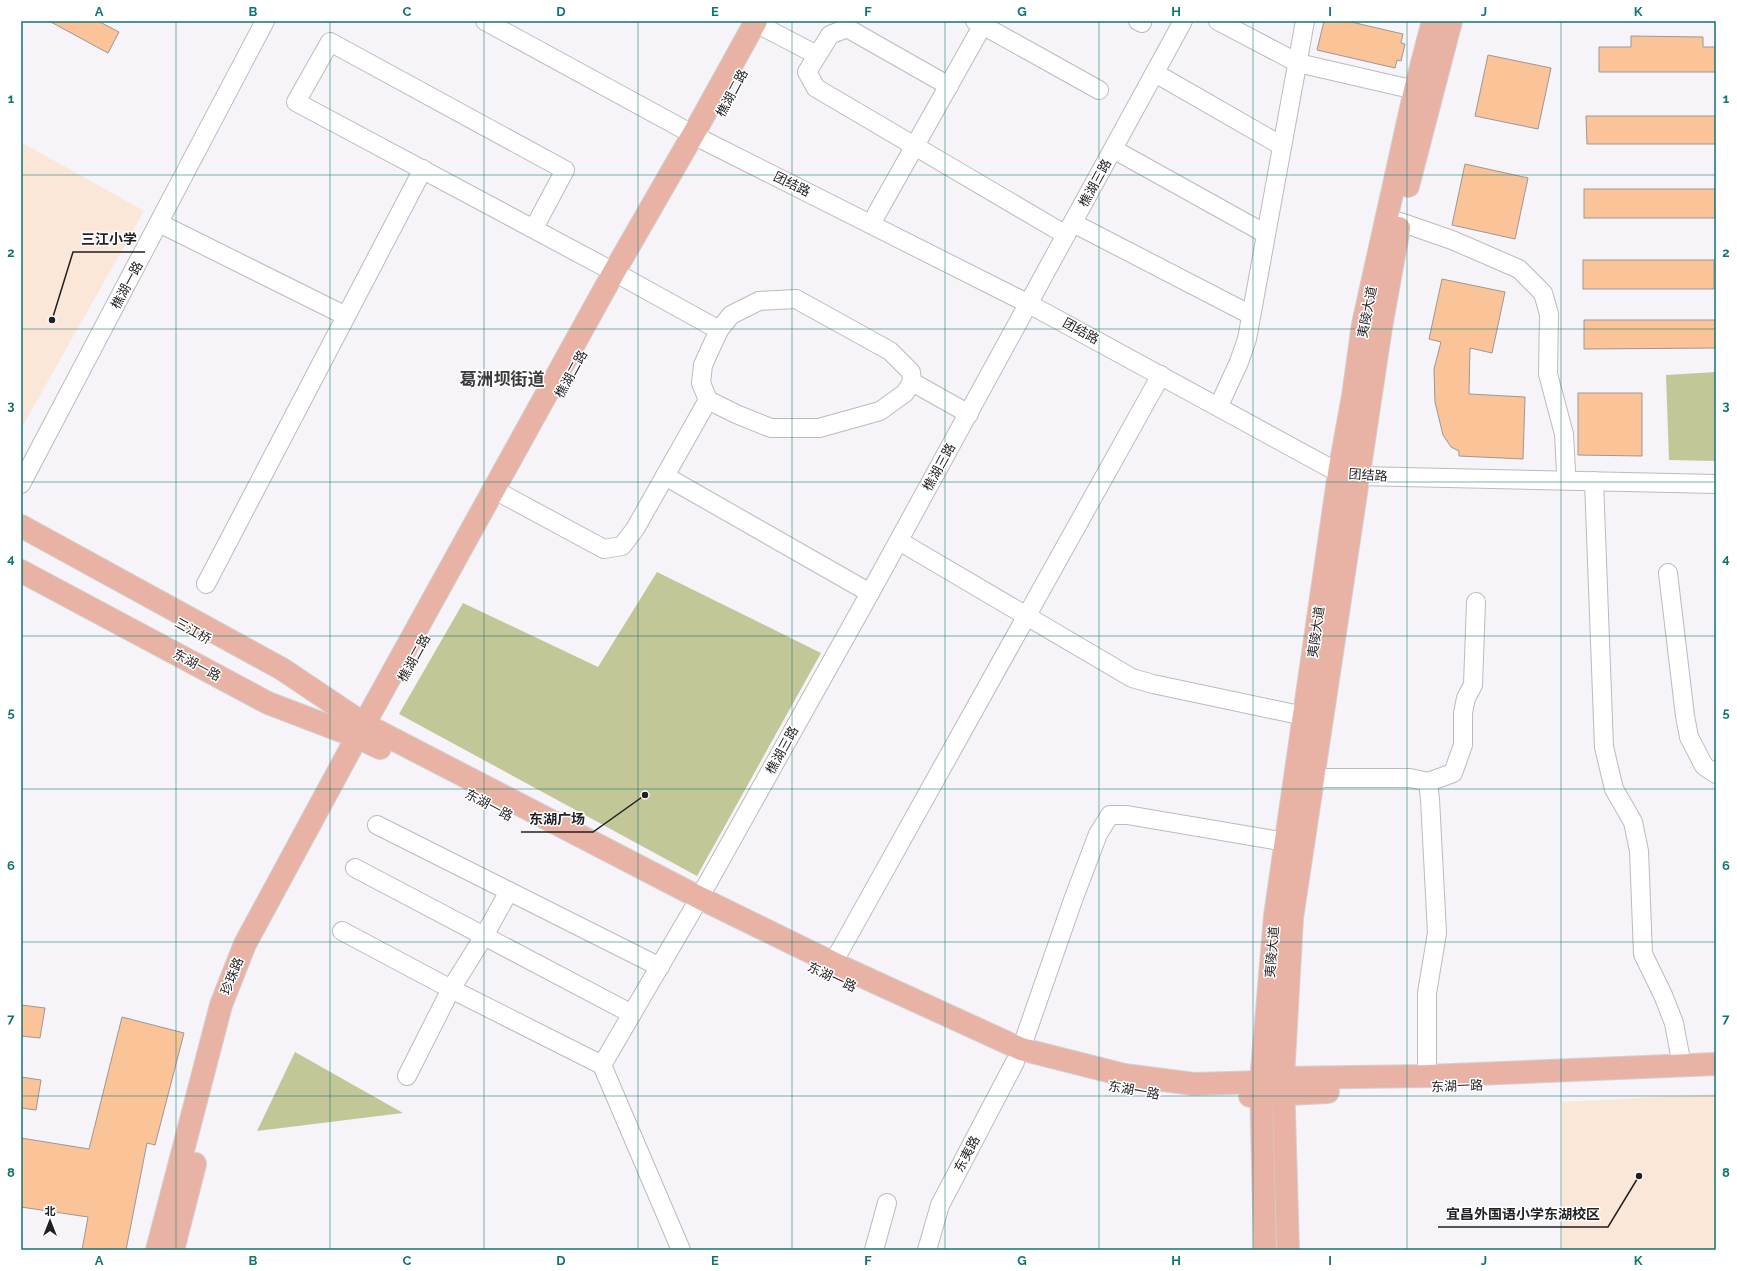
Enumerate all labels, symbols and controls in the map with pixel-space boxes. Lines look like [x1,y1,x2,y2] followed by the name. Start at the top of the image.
[95,4,104,19] text: A
[249,4,258,19] text: B
[403,4,412,19] text: C
[556,4,566,19] text: D
[711,4,719,19] text: E
[864,4,872,19] text: F
[1017,4,1027,19] text: G
[1171,4,1181,19] text: H
[1328,4,1332,19] text: I
[1481,4,1487,19] text: J
[1634,4,1643,19] text: K
[713,67,751,119] street label: 樵湖二路
[8,91,15,106] text: 1
[1723,91,1730,106] text: 1
[1076,157,1114,209] street label: 樵湖三路
[771,169,813,199] street label: 团结路
[73,226,145,252] callout: 三江小学
[81,231,137,247] text: 三江小学
[7,245,15,260] text: 2
[1722,245,1730,260] text: 2
[108,259,146,311] street label: 樵湖一路
[1355,285,1379,339] street label: 夷陵大道
[1060,315,1102,347] street label: 团结路
[552,348,590,400] street label: 樵湖二路
[460,369,545,389] district label: 葛洲坝街道
[7,398,15,413] text: 3
[1722,398,1730,413] text: 3
[920,441,958,493] street label: 樵湖三路
[1348,466,1388,484] street label: 团结路
[7,551,15,566] text: 4
[1722,551,1730,566] text: 4
[1305,605,1327,659] street label: 夷陵大道
[172,615,214,647] street label: 三江桥
[395,632,433,684] street label: 樵湖二路
[171,646,223,684] street label: 东湖一路
[7,705,15,720] text: 5
[1722,705,1730,720] text: 5
[763,724,801,776] street label: 樵湖三路
[463,786,515,824] street label: 东湖一路
[521,806,593,832] callout: 东湖广场
[529,811,585,827] text: 东湖广场
[7,858,15,873] text: 6
[1722,858,1730,873] text: 6
[1262,925,1282,979] street label: 夷陵大道
[218,955,246,997] street label: 珍珠路
[805,959,859,995] street label: 东湖一路
[7,1011,15,1026] text: 7
[1722,1011,1730,1026] text: 7
[1107,1078,1161,1102] street label: 东湖一路
[1431,1078,1483,1094] street label: 东湖一路
[951,1133,983,1175] street label: 东夷路
[7,1165,15,1180] text: 8
[1722,1165,1730,1180] text: 8
[30,1201,70,1241] north arrow
[1438,1201,1608,1227] callout: 宜昌外国语小学东湖校区
[45,1205,56,1218] text: 北
[1446,1206,1600,1222] text: 宜昌外国语小学东湖校区
[95,1253,104,1268] text: A
[249,1253,258,1268] text: B
[403,1253,412,1268] text: C
[556,1253,566,1268] text: D
[711,1253,719,1268] text: E
[864,1253,872,1268] text: F
[1017,1253,1027,1268] text: G
[1171,1253,1181,1268] text: H
[1328,1253,1332,1268] text: I
[1481,1253,1487,1268] text: J
[1634,1253,1643,1268] text: K

